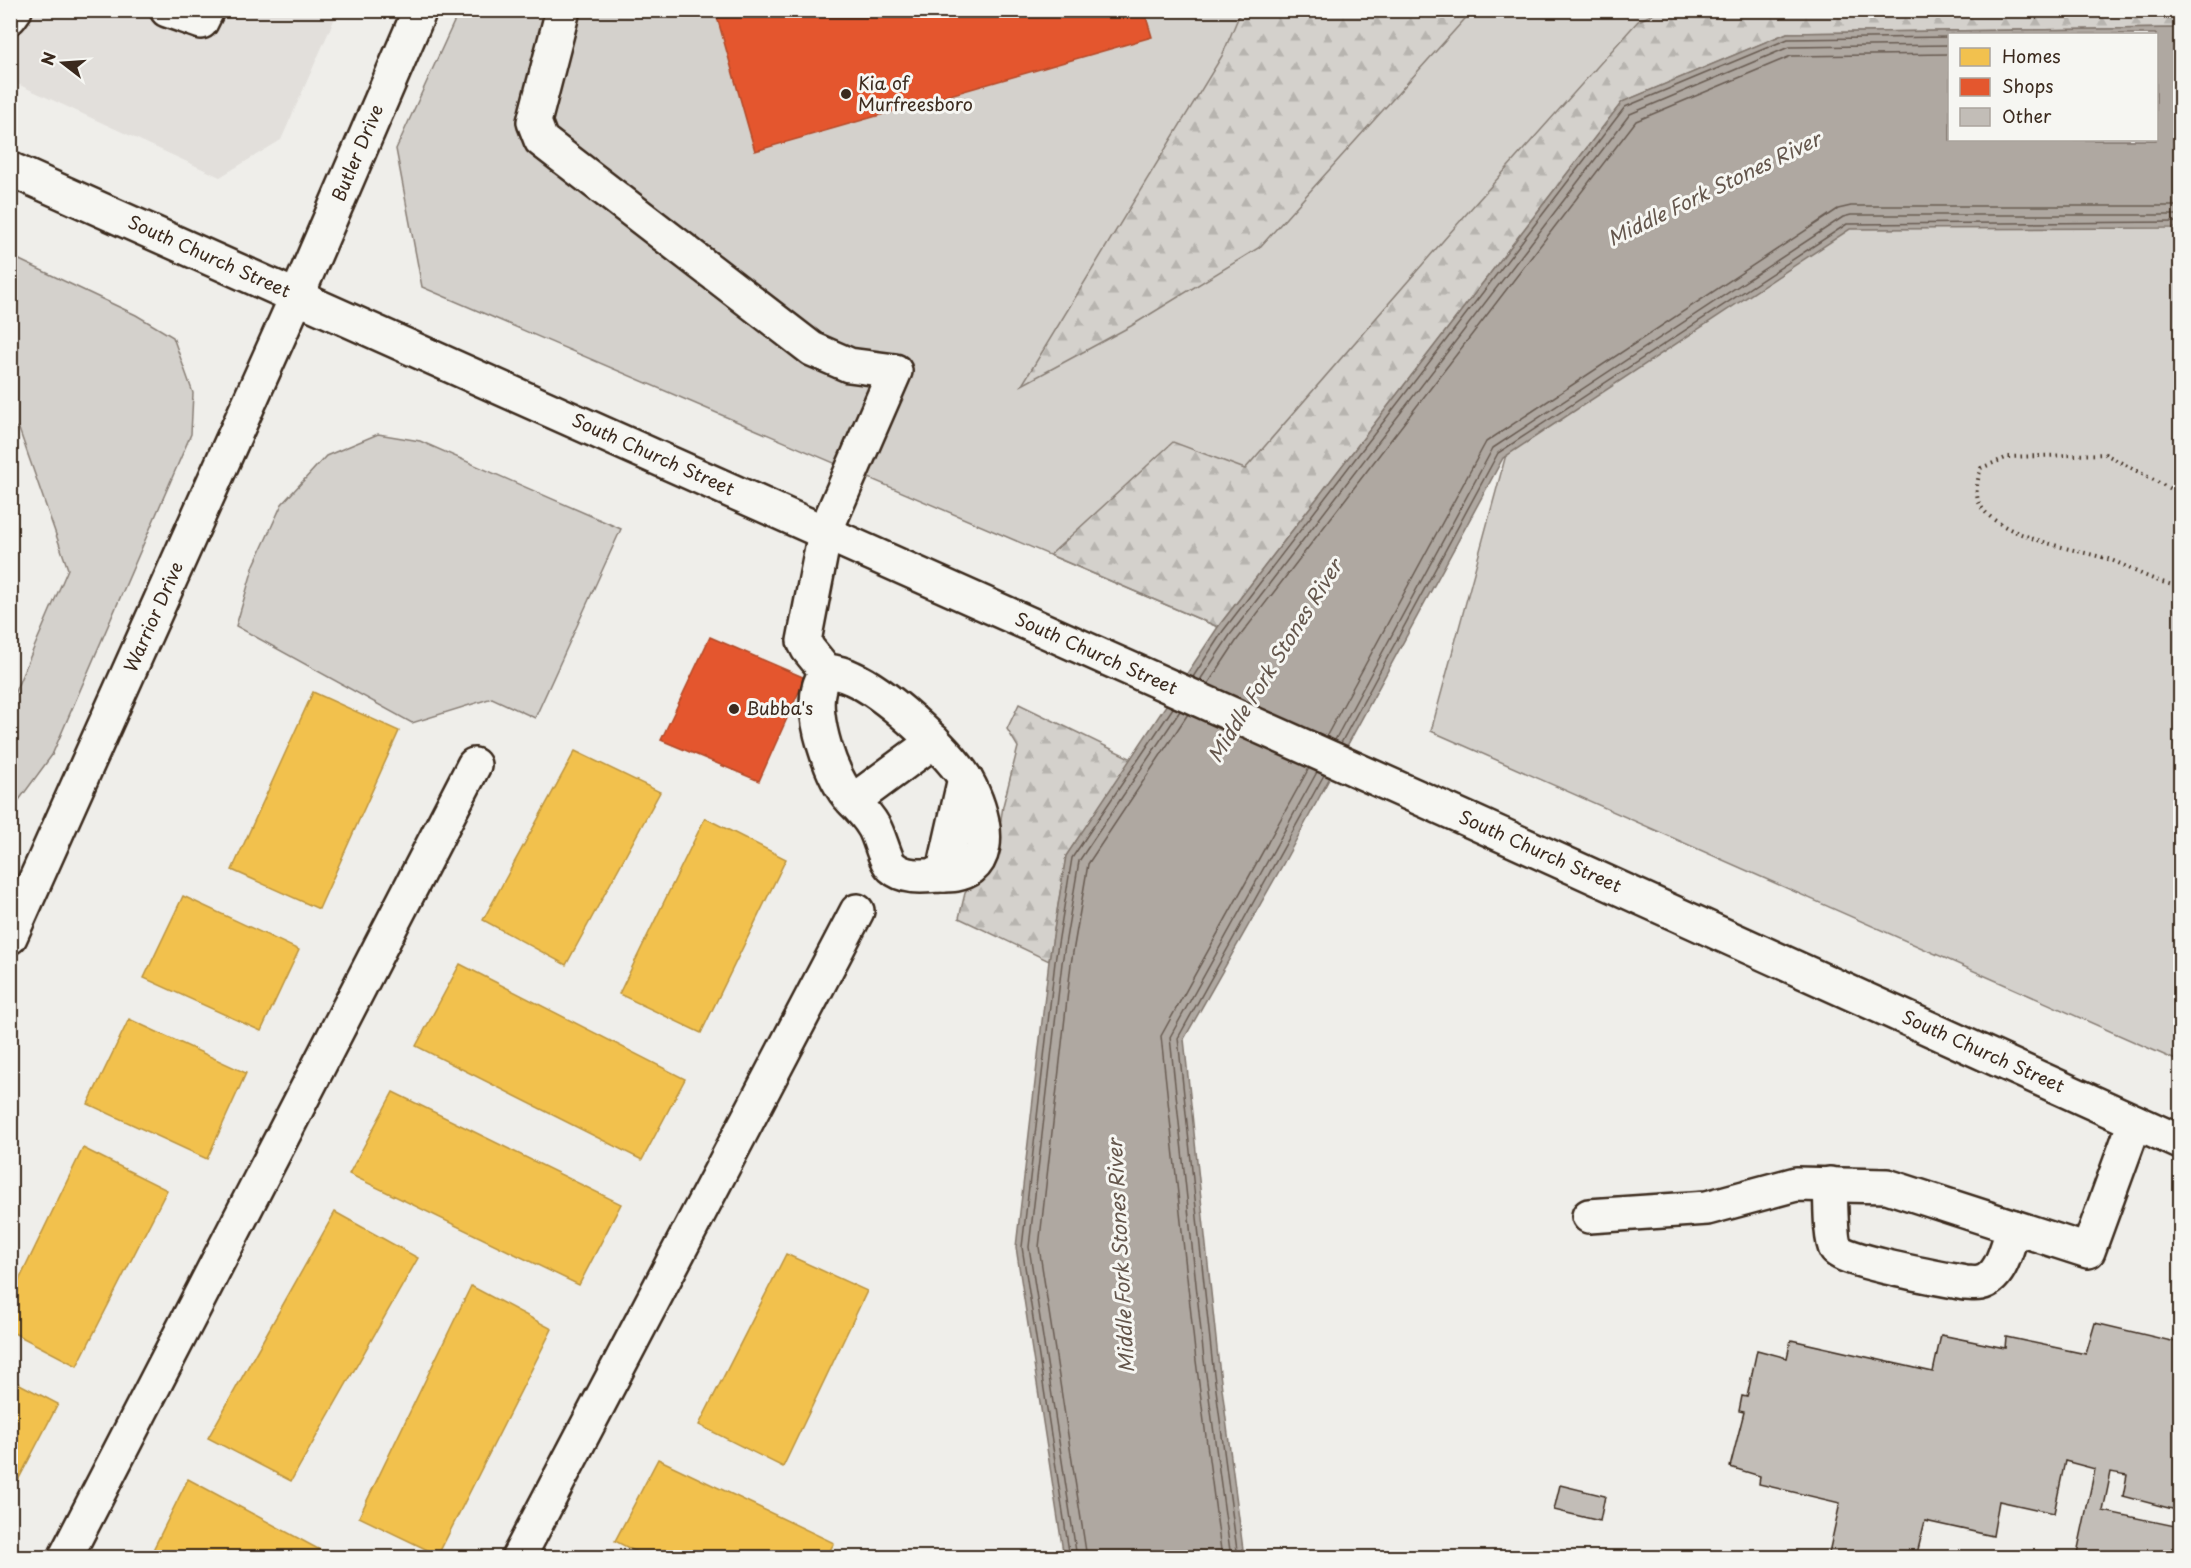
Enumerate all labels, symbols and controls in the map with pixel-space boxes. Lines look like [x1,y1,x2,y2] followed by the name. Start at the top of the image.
[33,33,93,93] north arrow
[1948,33,2158,141] legend
[2002,42,2060,69] text: Homes
[34,49,61,68] text: N
[858,69,973,117] place label: Kia of Murfreesboro
[2002,72,2053,99] text: Shops
[839,87,853,101] marker: Kia of Murfreesboro
[324,100,389,205] street label: Butler Drive
[2002,102,2052,129] text: Other
[1602,122,1828,253] water label: Middle Fork Stones River
[124,208,295,304] street label: South Church Street
[568,406,739,502] street label: South Church Street
[1199,551,1350,768] water label: Middle Fork Stones River
[116,557,189,676] street label: Warrior Drive
[1011,605,1182,701] street label: South Church Street
[746,694,813,721] place label: Bubba's
[727,702,741,716] marker: Bubba's
[1455,803,1626,899] street label: South Church Street
[1898,1003,2069,1099] street label: South Church Street
[1099,1136,1141,1374] water label: Middle Fork Stones River

